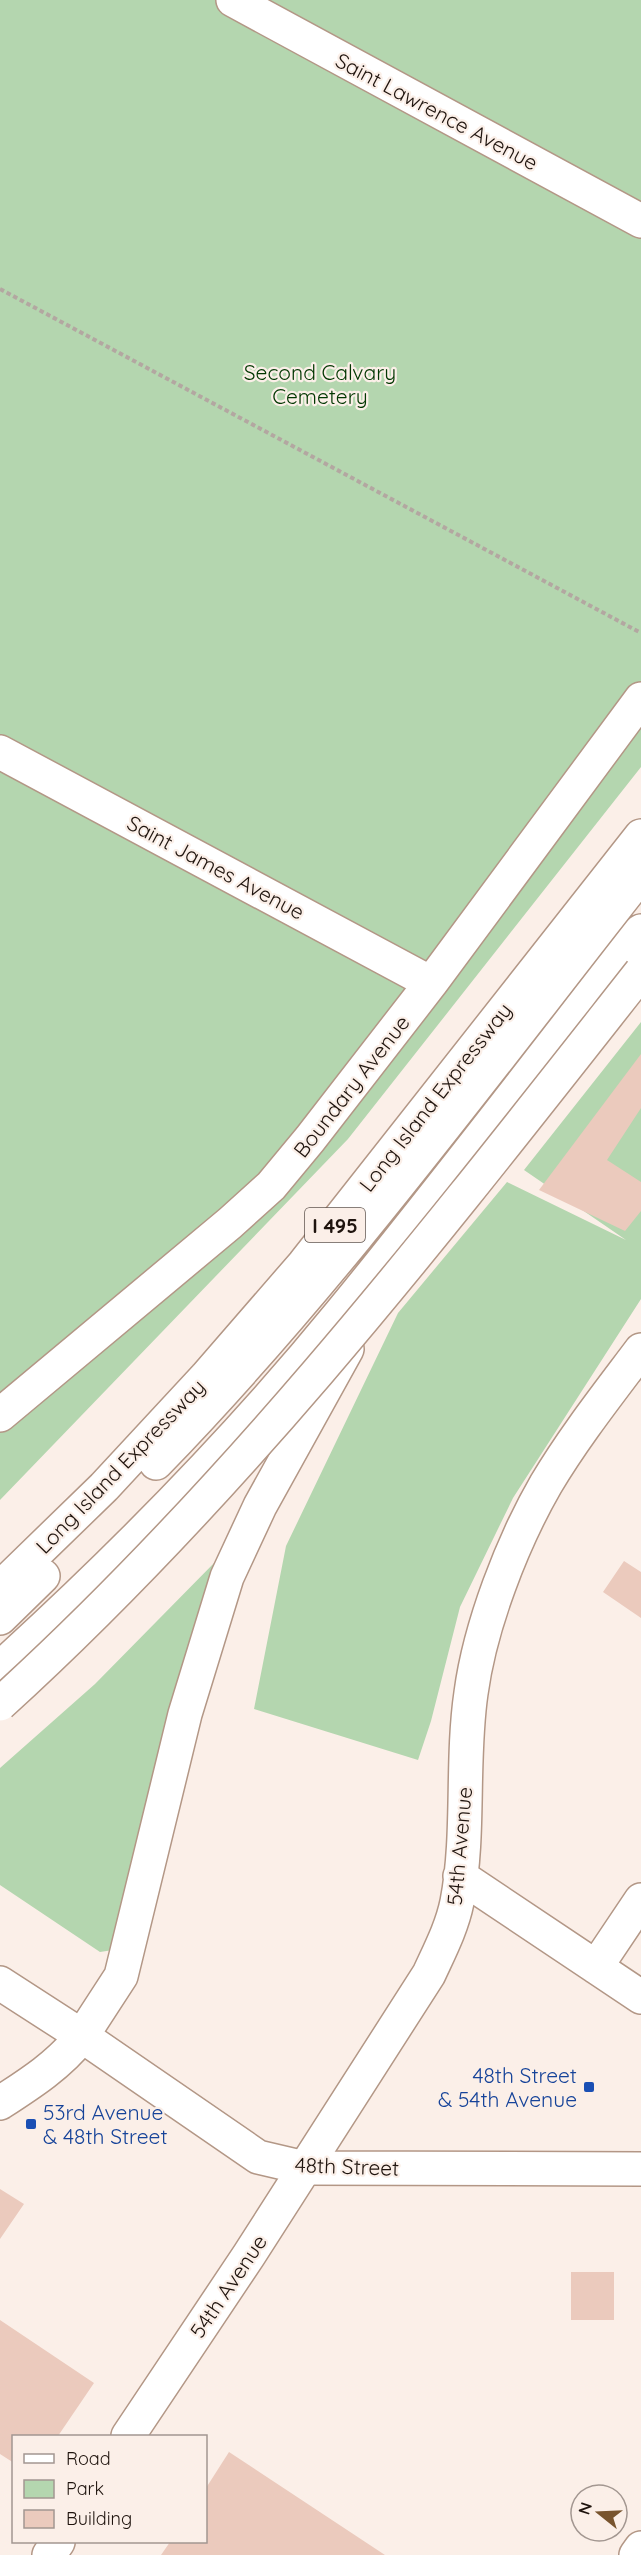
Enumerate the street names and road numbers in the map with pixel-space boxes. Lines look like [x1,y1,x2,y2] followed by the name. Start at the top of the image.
[331,47,543,175] street label: Saint Lawrence Avenue
[123,809,309,925] street label: Saint James Avenue
[353,997,517,1197] street label: Long Island Expressway
[287,1010,415,1162] street label: Boundary Avenue
[305,1208,365,1242] road number: I 495
[30,1373,210,1559] street label: Long Island Expressway
[441,1786,477,1906] street label: 54th Avenue
[294,2151,400,2181] street label: 48th Street
[184,2229,272,2343] street label: 54th Avenue

